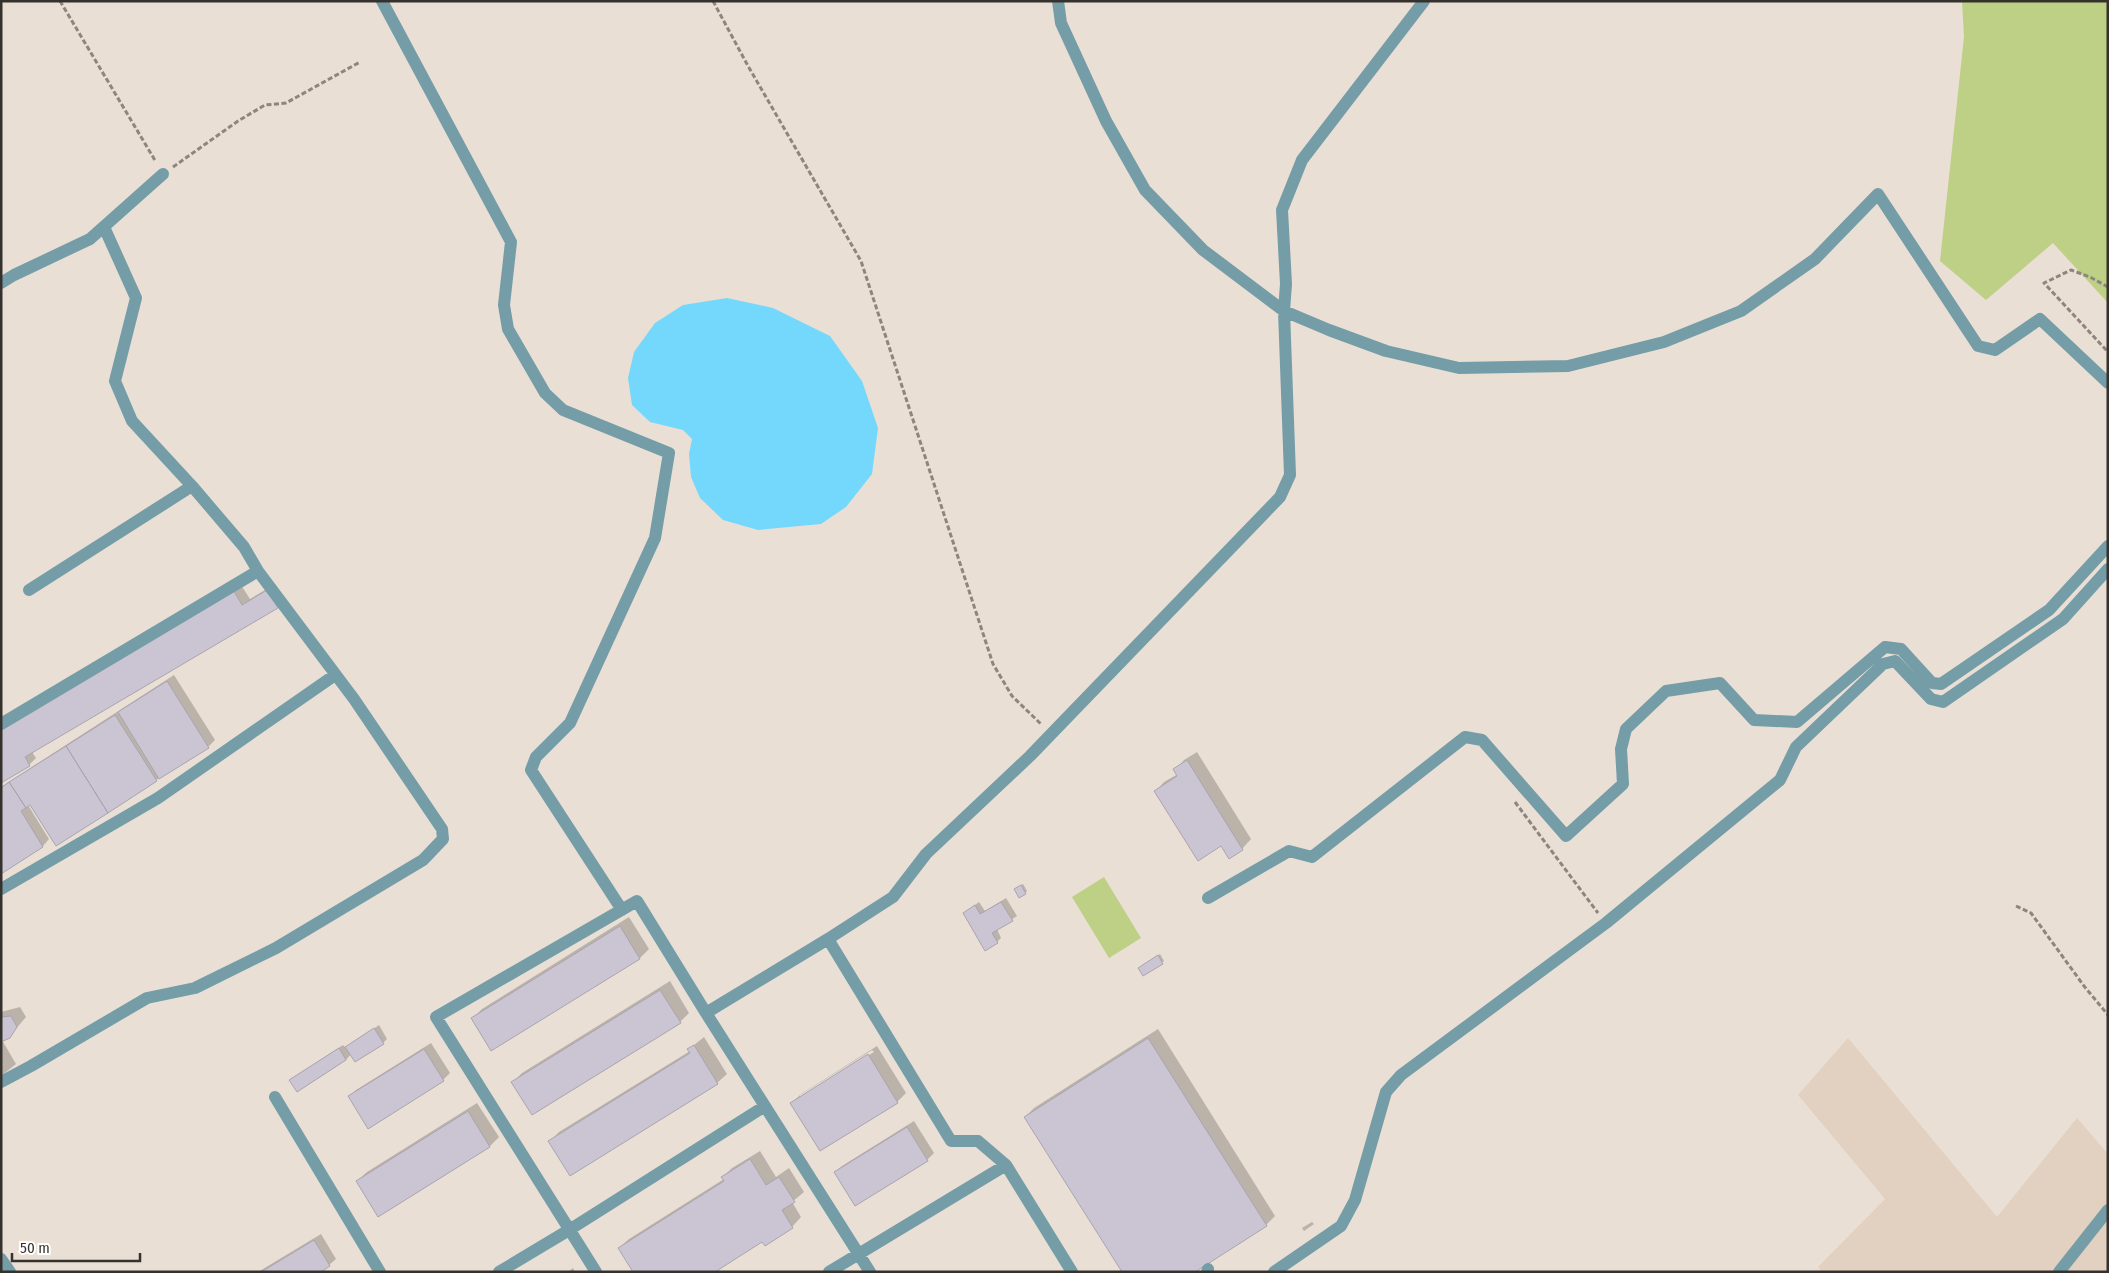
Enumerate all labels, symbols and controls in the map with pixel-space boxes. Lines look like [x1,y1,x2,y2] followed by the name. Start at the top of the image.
[12,1230,140,1262] scale bar
[20,1239,50,1257] text: 50 m

